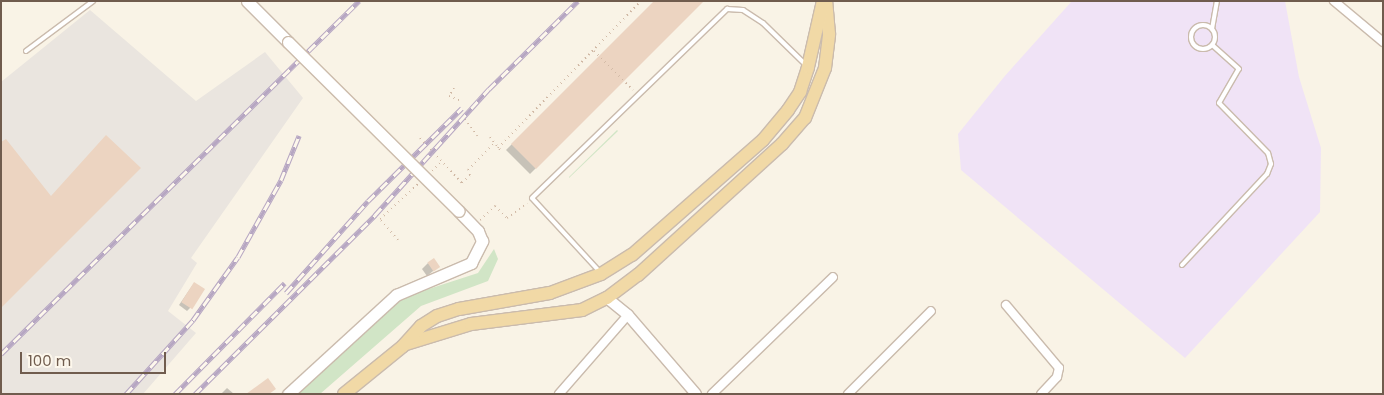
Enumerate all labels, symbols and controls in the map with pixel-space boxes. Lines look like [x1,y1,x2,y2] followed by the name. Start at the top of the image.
[22,342,169,374] scale bar
[28,350,71,371] text: 100 m

